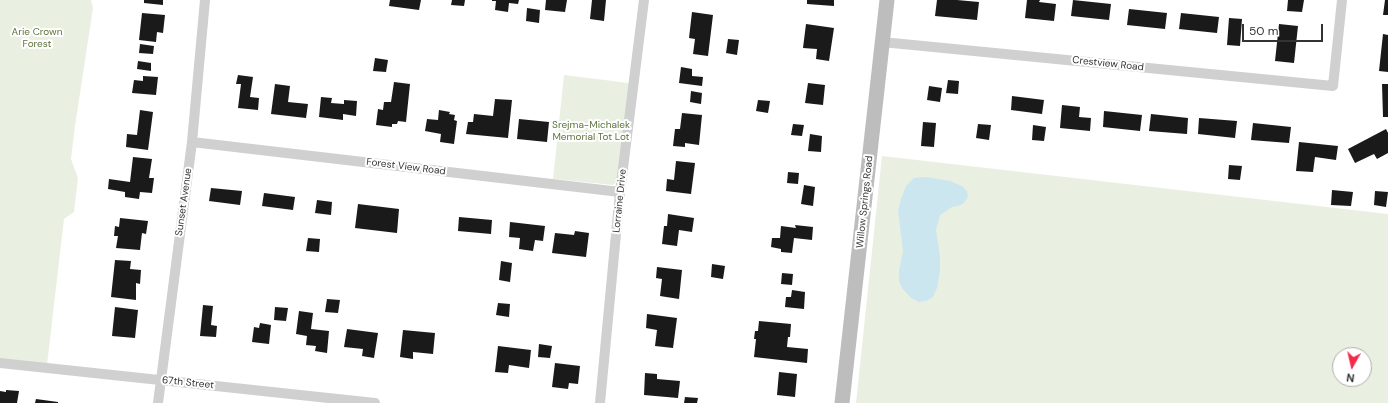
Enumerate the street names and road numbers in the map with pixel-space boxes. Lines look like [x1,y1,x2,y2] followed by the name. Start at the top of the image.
[1072,54,1144,74] street label: Crestview Road
[854,155,876,249] street label: Willow Springs Road
[366,156,446,178] street label: Forest View Road
[173,167,195,237] street label: Sunset Avenue
[611,169,629,233] street label: Lorraine Drive
[162,374,214,392] street label: 67th Street

